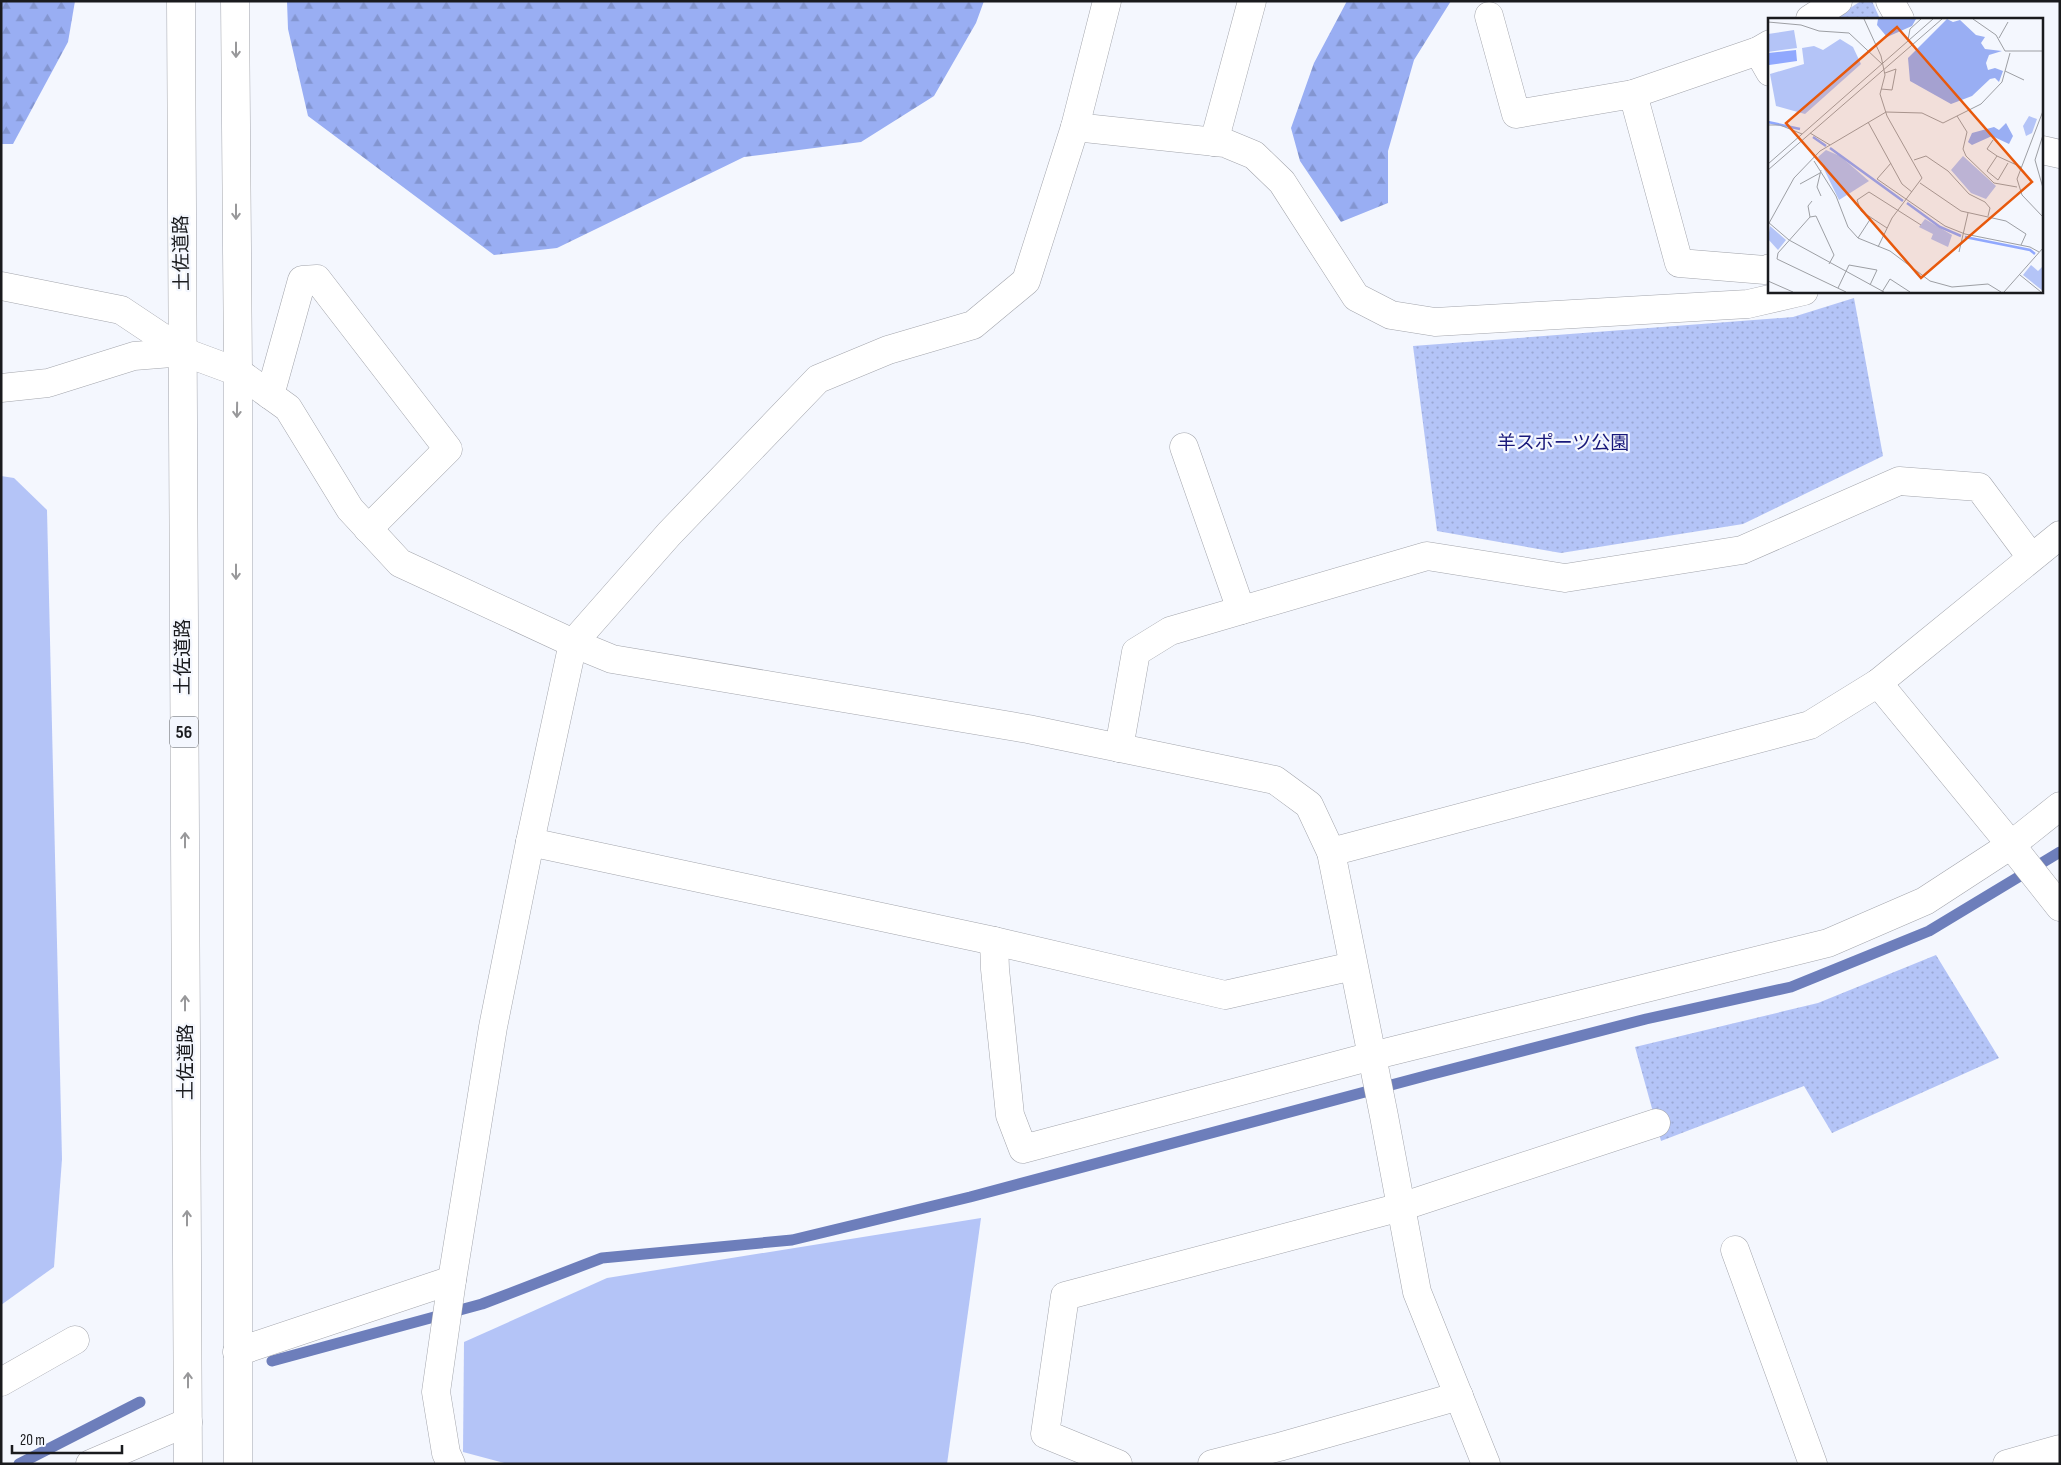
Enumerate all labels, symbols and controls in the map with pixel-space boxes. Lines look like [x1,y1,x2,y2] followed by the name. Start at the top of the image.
[1768,18,2044,292] inset map
[231,42,241,58] one-way arrow
[232,204,241,220] one-way arrow
[170,215,194,291] street label: 土佐道路
[232,402,242,418] one-way arrow
[1497,432,1629,455] park label: 羊スポーツ公園
[231,564,241,580] one-way arrow
[172,619,195,695] street label: 土佐道路
[170,716,198,748] road number: 56
[180,832,189,848] one-way arrow
[181,995,190,1011] one-way arrow
[175,1024,198,1100] street label: 土佐道路
[182,1210,192,1226] one-way arrow
[183,1372,193,1388] one-way arrow
[12,1422,122,1454] scale bar
[20,1431,45,1450] text: 20 m

